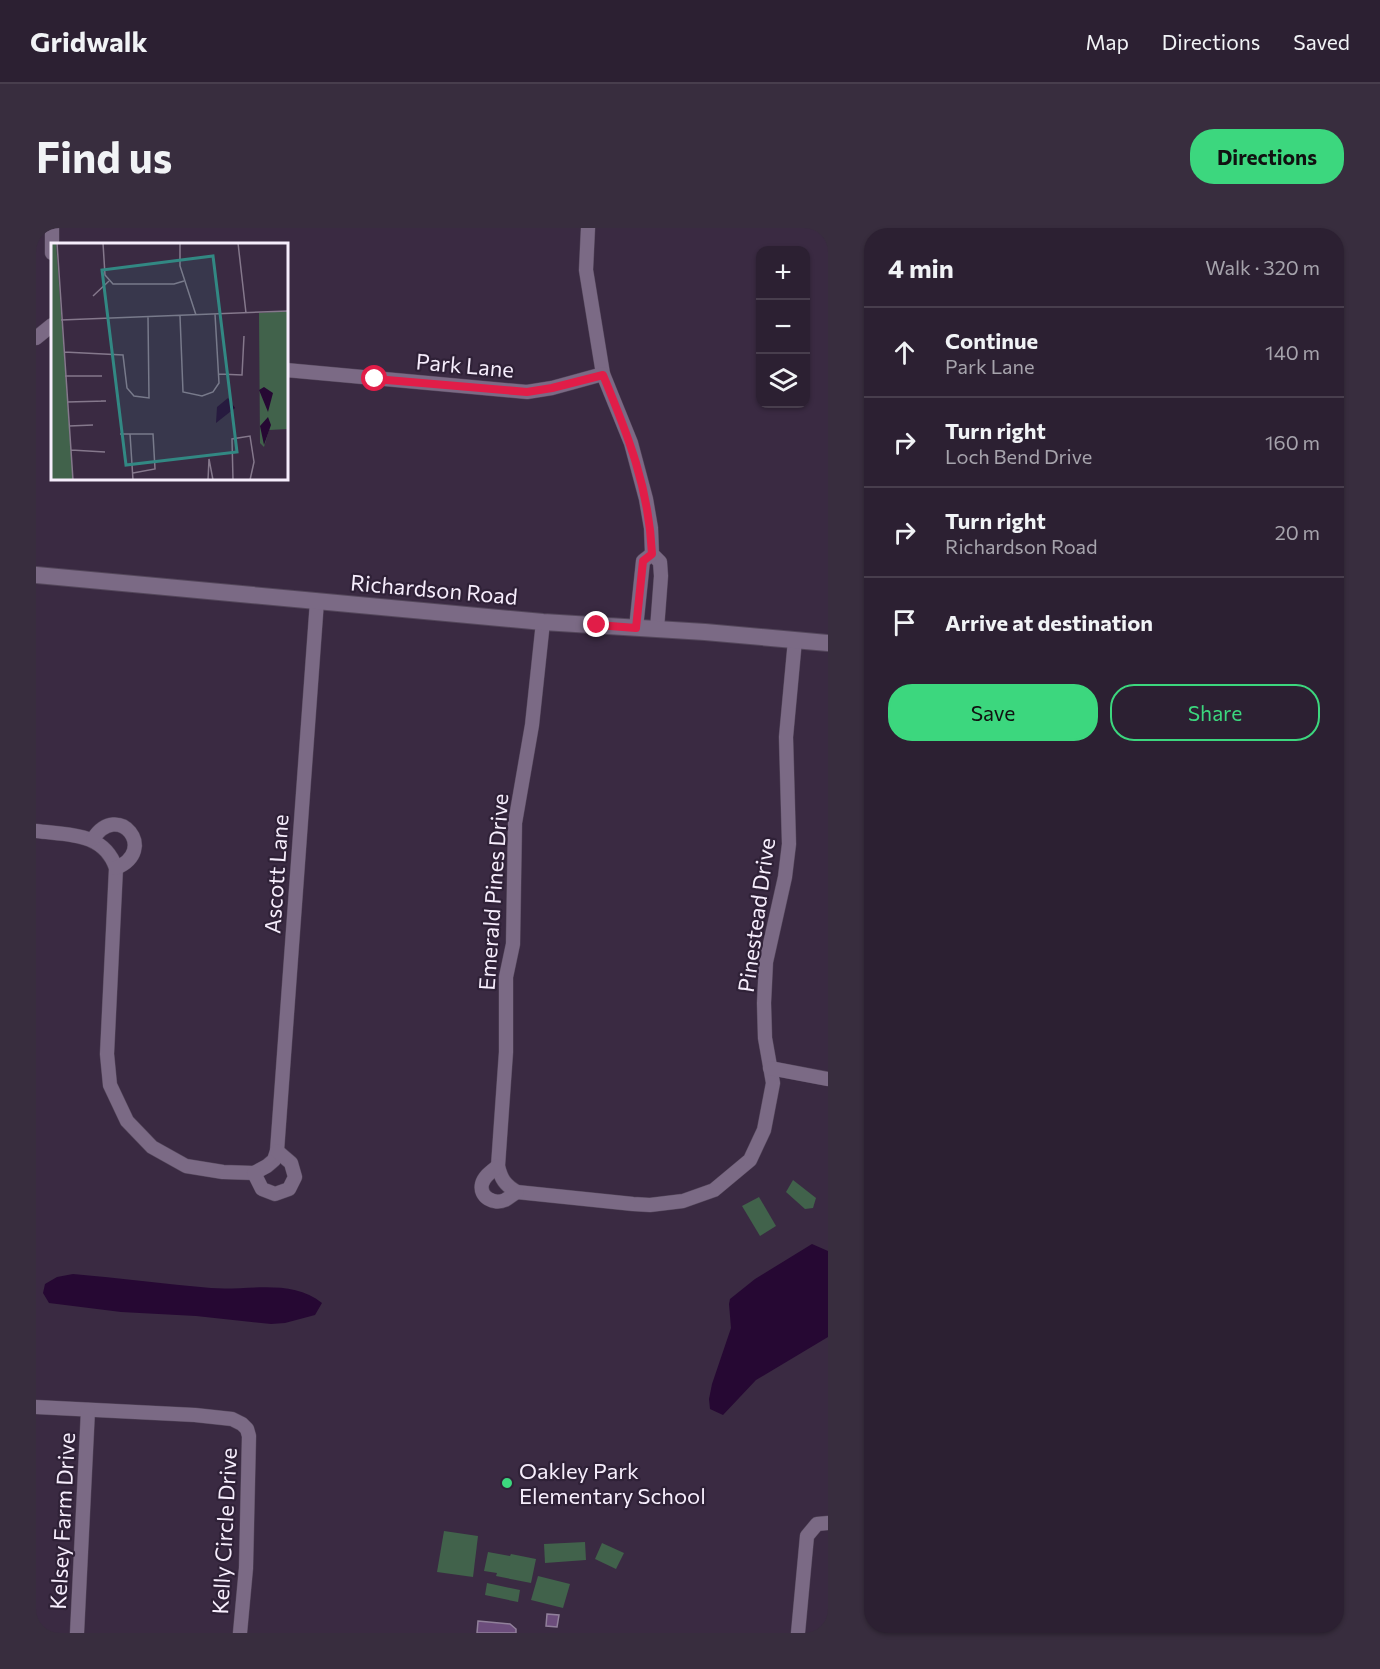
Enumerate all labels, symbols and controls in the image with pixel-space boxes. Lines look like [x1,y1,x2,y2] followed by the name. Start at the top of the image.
[30,24,148,58] text: Gridwalk
[1086,29,1129,54] text: Map
[1162,29,1260,54] text: Directions
[1293,29,1350,54] text: Saved
[1190,129,1344,184] button: Directions
[36,130,172,182] text: Find us
[51,243,288,480] inset map
[756,246,810,408] map controls
[756,246,810,300] button: +
[888,252,954,283] text: 4 min
[1205,255,1320,279] text: Walk · 320 m
[756,300,810,354] button: −
[945,327,1038,354] text: Continue
[888,336,921,369] icon: ahead
[1265,340,1320,364] text: 140 m
[415,347,515,383] street label: Park Lane
[756,354,810,408] button: layers
[945,354,1035,378] text: Park Lane
[361,365,387,391] route start
[945,417,1046,444] text: Turn right
[888,426,921,459] icon: right
[1265,430,1320,454] text: 160 m
[945,444,1092,468] text: Loch Bend Drive
[945,507,1046,534] text: Turn right
[888,516,921,549] icon: right
[1275,520,1320,544] text: 20 m
[945,534,1098,558] text: Richardson Road
[349,568,519,610] street label: Richardson Road
[888,606,921,639] icon: arrive
[945,609,1153,636] text: Arrive at destination
[583,611,609,637] route end
[888,684,1098,741] button: Save
[1110,684,1320,741] button: Share
[473,793,513,991] street label: Emerald Pines Drive
[258,813,294,935] street label: Ascott Lane
[732,836,780,994] street label: Pinestead Drive
[44,1432,80,1610] street label: Kelsey Farm Drive
[206,1447,242,1615] street label: Kelly Circle Drive
[519,1457,706,1509] place label: Oakley Park Elementary School
[500,1476,514,1490] marker: Oakley Park Elementary School

